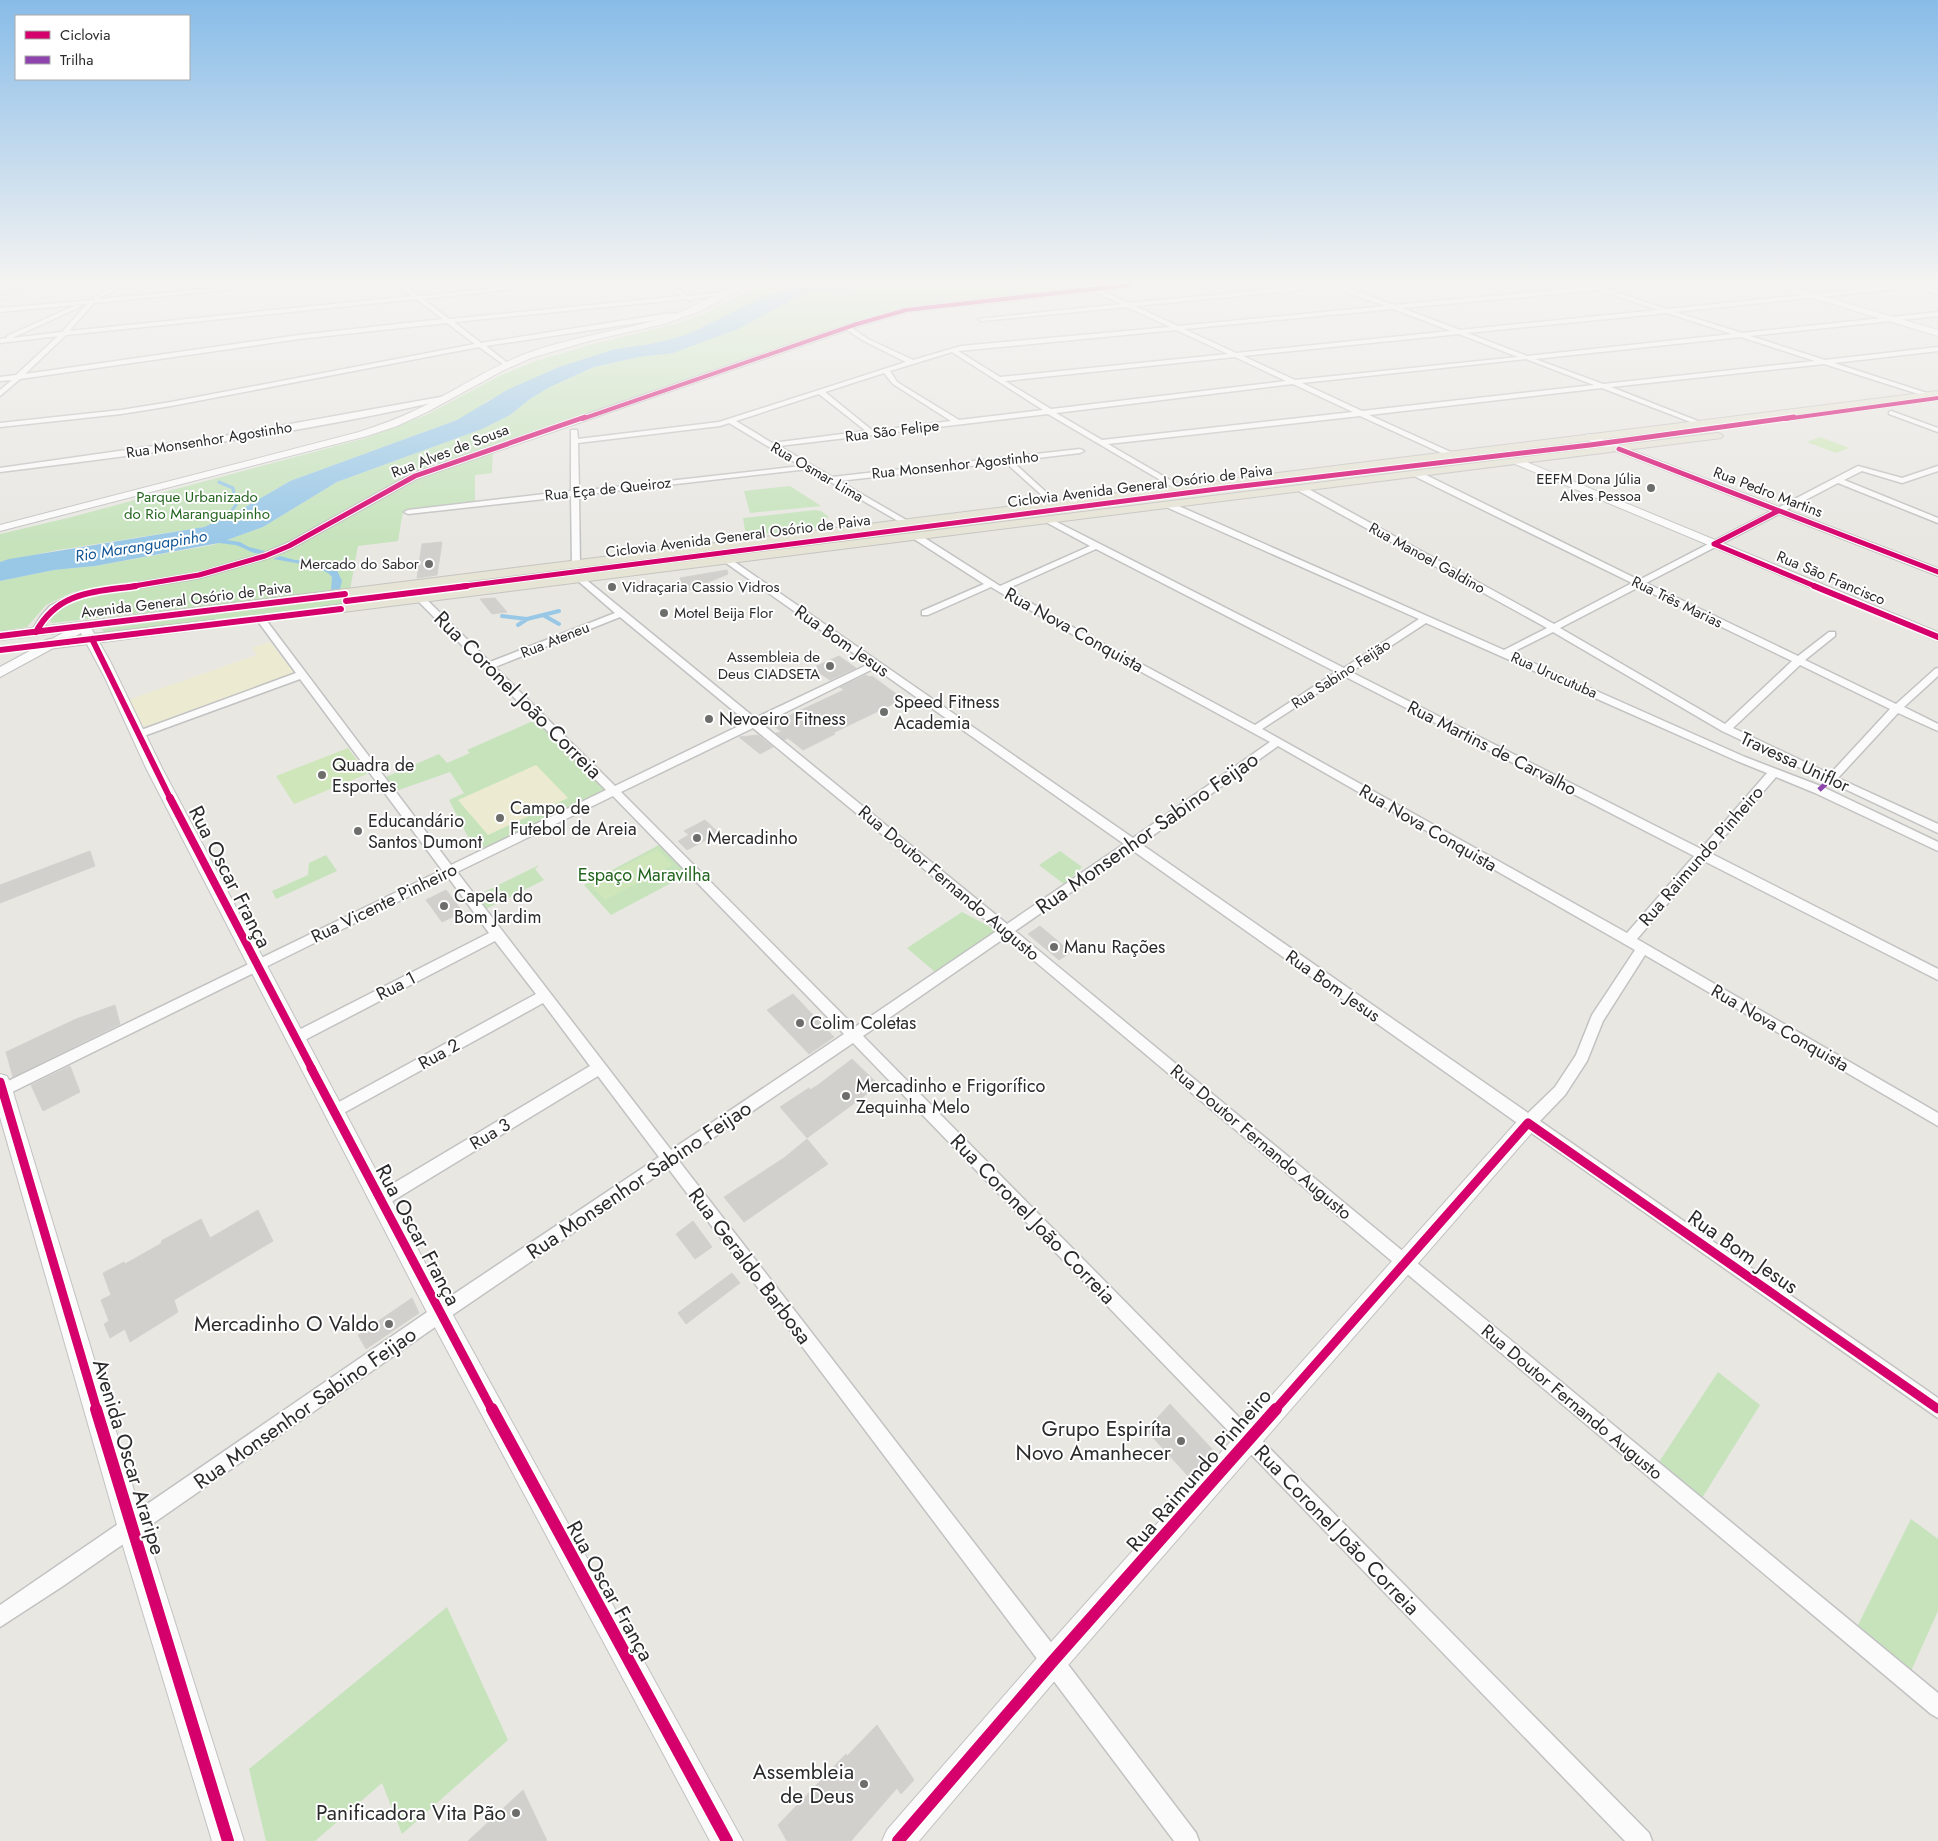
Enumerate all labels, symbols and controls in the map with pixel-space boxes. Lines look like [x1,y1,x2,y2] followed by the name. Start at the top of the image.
[15,15,190,80] legend
[60,24,110,46] text: Ciclovia
[60,49,93,71] text: Trilha
[844,414,941,448] street label: Rua São Felipe
[124,416,294,464] street label: Rua Monsenhor Agostinho
[388,418,512,484] street label: Rua Alves de Sousa
[766,436,868,508] street label: Rua Osmar Lima
[870,445,1040,485] street label: Rua Monsenhor Agostinho
[1006,459,1274,513] street label: Ciclovia Avenida General Osório de Paiva
[1710,461,1826,523] street label: Rua Pedro Martins
[1536,468,1641,507] place label: EEFM Dona Júlia Alves Pessoa
[544,471,672,507] street label: Rua Eça de Queiroz
[1645,482,1657,494] marker: EEFM Dona Júlia Alves Pessoa
[124,486,270,525] park label: Parque Urbanizado do Rio Maranguapinho
[604,509,872,563] street label: Ciclovia Avenida General Osório de Paiva
[1365,517,1489,599] street label: Rua Manoel Galdino
[73,524,209,568] water label: Rio Maranguapinho
[1773,545,1889,611] street label: Rua São Francisco
[300,553,420,575] place label: Mercado do Sabor
[423,558,435,570] marker: Mercado do Sabor
[1628,570,1726,634] street label: Rua Três Marias
[80,576,292,624] street label: Avenida General Osório de Paiva
[622,576,780,598] place label: Vidraçaria Cassio Vidros
[606,581,618,593] marker: Vidraçaria Cassio Vidros
[1000,581,1148,679] street label: Rua Nova Conquista
[789,599,895,683] street label: Rua Bom Jesus
[674,602,774,624] place label: Motel Beija Flor
[427,604,609,786] street label: Rua Coronel João Correia
[658,607,670,619] marker: Motel Beija Flor
[517,616,593,664] street label: Rua Ateneu
[1287,634,1395,714] street label: Rua Sabino Feijão
[718,646,820,685] place label: Assembleia de Deus CIADSETA
[1507,646,1601,704] street label: Rua Urucutuba
[824,660,836,672] marker: Assembleia de Deus CIADSETA
[894,689,1000,736] place label: Speed Fitness Academia
[1403,694,1581,802] street label: Rua Martins de Carvalho
[719,706,846,732] place label: Nevoeiro Fitness
[878,706,890,718] marker: Speed Fitness Academia
[703,713,715,725] marker: Nevoeiro Fitness
[1736,725,1855,799] street label: Travessa Uniflor
[1030,744,1264,922] street label: Rua Monsenhor Sabino Feijao
[332,752,414,799] place label: Quadra de Esportes
[316,769,328,781] marker: Quadra de Esportes
[1354,778,1502,878] street label: Rua Nova Conquista
[1633,780,1769,932] street label: Rua Raimundo Pinheiro
[510,795,637,842] place label: Campo de Futebol de Areia
[853,799,1046,967] street label: Rua Doutor Fernando Augusto
[181,800,279,954] street label: Rua Oscar França
[368,808,483,855] place label: Educandário Santos Dumont
[494,812,506,824] marker: Campo de Futebol de Areia
[352,825,364,837] marker: Educandário Santos Dumont
[707,825,798,851] place label: Mercadinho
[691,832,703,844] marker: Mercadinho
[307,856,462,950] street label: Rua Vicente Pinheiro
[578,862,710,888] park label: Espaço Maravilha
[454,883,541,930] place label: Capela do Bom Jardim
[438,900,450,912] marker: Capela do Bom Jardim
[1064,934,1165,960] place label: Manu Rações
[1048,941,1060,953] marker: Manu Rações
[1280,944,1386,1028] street label: Rua Bom Jesus
[372,965,420,1007] street label: Rua 1
[1706,978,1854,1078] street label: Rua Nova Conquista
[810,1010,916,1036] place label: Colim Coletas
[794,1017,806,1029] marker: Colim Coletas
[414,1032,464,1076] street label: Rua 2
[1165,1058,1358,1226] street label: Rua Doutor Fernando Augusto
[856,1073,1046,1120] place label: Mercadinho e Frigorífico Zequinha Melo
[840,1090,852,1102] marker: Mercadinho e Frigorífico Zequinha Melo
[520,1093,758,1267] street label: Rua Monsenhor Sabino Feijao
[465,1112,515,1156] street label: Rua 3
[943,1127,1123,1311] street label: Rua Coronel João Correia
[368,1159,468,1311] street label: Rua Oscar França
[681,1181,819,1351] street label: Rua Geraldo Barbosa
[1682,1203,1804,1301] street label: Rua Bom Jesus
[194,1309,379,1339] place label: Mercadinho O Valdo
[383,1318,395,1330] marker: Mercadinho O Valdo
[1476,1318,1669,1486] street label: Rua Doutor Fernando Augusto
[188,1319,422,1497] street label: Rua Monsenhor Sabino Feijao
[85,1356,173,1558] street label: Avenida Oscar Araripe
[1119,1382,1279,1558] street label: Rua Raimundo Pinheiro
[1016,1414,1172,1468] place label: Grupo Espiríta Novo Amanhecer
[1175,1435,1187,1447] marker: Grupo Espiríta Novo Amanhecer
[1247,1438,1427,1622] street label: Rua Coronel João Correia
[559,1515,661,1667] street label: Rua Oscar França
[753,1757,854,1811] place label: Assembleia de Deus
[858,1778,870,1790] marker: Assembleia de Deus
[316,1798,506,1828] place label: Panificadora Vita Pão
[510,1807,522,1819] marker: Panificadora Vita Pão

